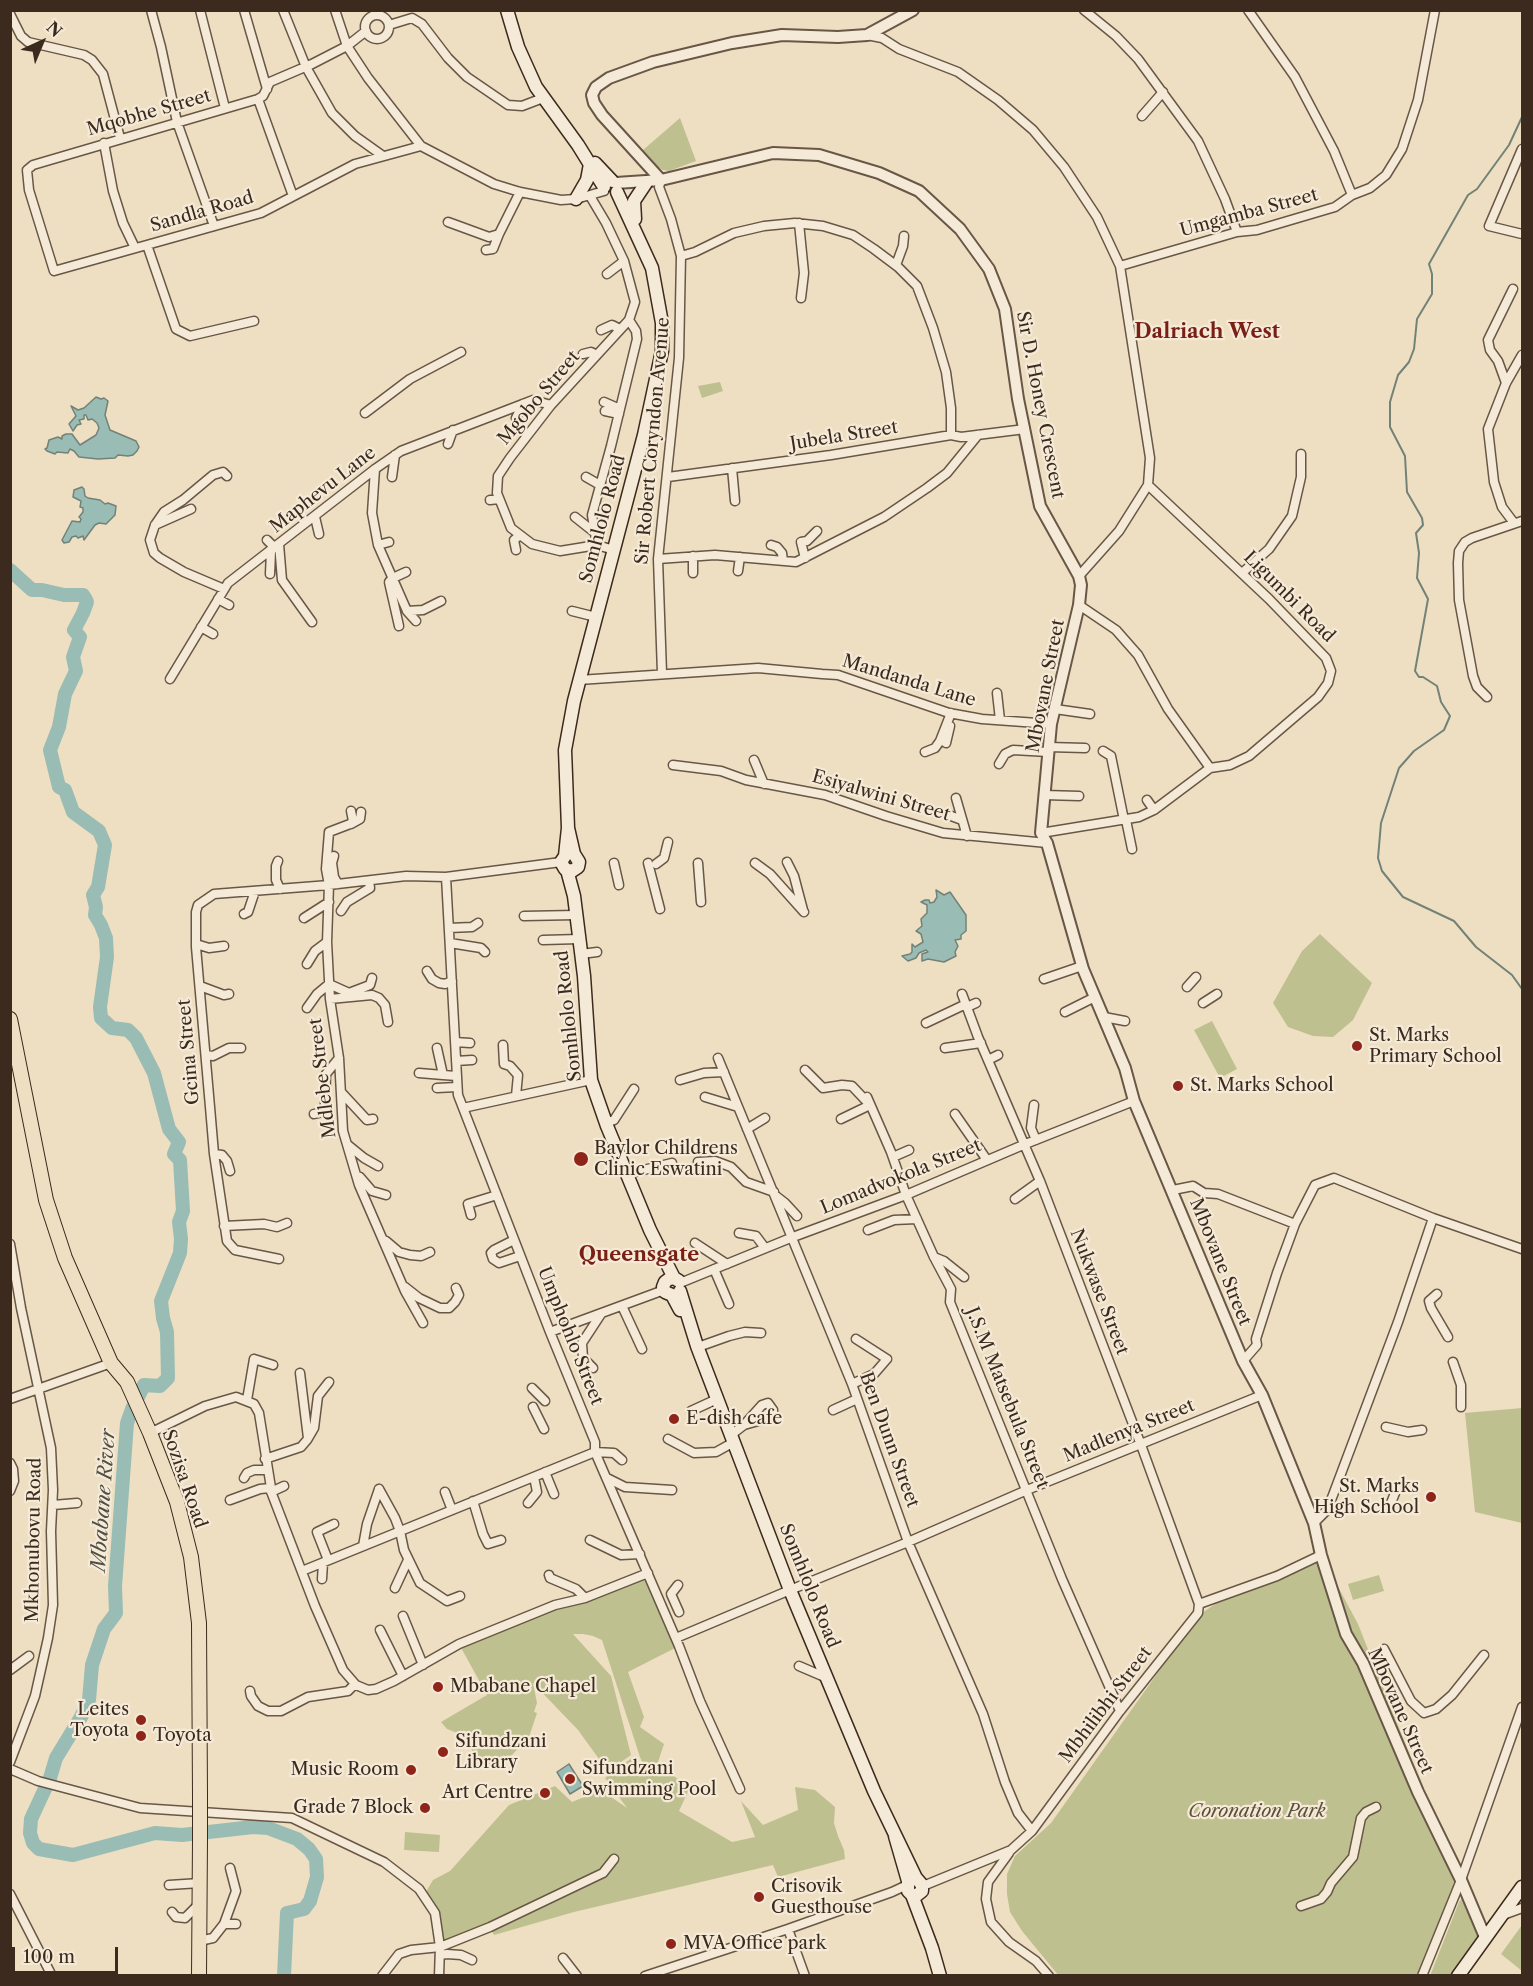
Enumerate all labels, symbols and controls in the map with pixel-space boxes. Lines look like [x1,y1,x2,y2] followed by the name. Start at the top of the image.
[12,12,72,72] north arrow
[43,17,66,41] text: N
[85,85,213,141] street label: Mqobhe Street
[1178,184,1320,242] street label: Umgamba Street
[148,187,256,237] street label: Sandla Road
[1011,309,1069,501] street label: Sir D. Honey Crescent
[631,316,675,566] street label: Sir Robert Coryndon Avenue
[1134,320,1280,344] district label: Dalriach West
[493,347,585,449] street label: Mgobo Street
[789,417,899,455] street label: Jubela Street
[266,442,380,538] street label: Maphevu Lane
[575,452,631,586] street label: Somhlolo Road
[1239,547,1339,647] street label: Ligumbi Road
[1022,617,1070,755] street label: Mbovane Street
[840,650,978,712] street label: Mandanda Lane
[809,766,953,826] street label: Esiyalwini Street
[551,949,587,1083] street label: Somhlolo Road
[174,998,204,1106] street label: Gcina Street
[305,1017,341,1139] street label: Mdlebe Street
[1369,1025,1502,1068] place label: St. Marks Primary School
[1350,1039,1364,1053] marker: St. Marks Primary School
[1190,1075,1334,1097] place label: St. Marks School
[1171,1079,1185,1093] marker: St. Marks School
[817,1135,985,1219] street label: Lomadvokola Street
[594,1138,738,1180] place label: Baylor Childrens Clinic Eswatini
[572,1150,590,1168] marker: Baylor Childrens Clinic Eswatini
[1185,1195,1255,1329] street label: Mbovane Street
[1065,1226,1133,1358] street label: Nukwase Street
[579,1243,699,1267] district label: Queensgate
[532,1264,608,1408] street label: Umphohlo Street
[961,1304,1053,1492] street label: J.S.M Matsebula Street
[854,1369,924,1511] street label: Ben Dunn Street
[1060,1395,1198,1467] street label: Madlenya Street
[686,1408,782,1430] place label: E-dish cafe
[667,1412,681,1426] marker: E-dish cafe
[157,1427,211,1531] street label: Sozisa Road
[87,1428,121,1572] water label: Mbabane River
[22,1457,46,1623] street label: Mkhonubovu Road
[1314,1476,1419,1518] place label: St. Marks High School
[1424,1490,1438,1504] marker: St. Marks High School
[774,1521,844,1651] street label: Somhlolo Road
[1055,1643,1157,1767] street label: Mbhilibhi Street
[1363,1645,1437,1777] street label: Mbovane Street
[450,1676,596,1698] place label: Mbabane Chapel
[431,1680,445,1694] marker: Mbabane Chapel
[70,1699,129,1742] place label: Leites Toyota
[134,1713,148,1727] marker: Leites Toyota
[153,1725,212,1747] place label: Toyota
[134,1729,148,1743] marker: Toyota
[455,1731,547,1774] place label: Sifundzani Library
[436,1745,450,1759] marker: Sifundzani Library
[582,1758,716,1800] place label: Sifundzani Swimming Pool
[291,1759,399,1781] place label: Music Room
[404,1763,418,1777] marker: Music Room
[563,1772,577,1786] marker: Sifundzani Swimming Pool
[442,1782,533,1804] place label: Art Centre
[538,1786,552,1800] marker: Art Centre
[293,1797,413,1819] place label: Grade 7 Block
[418,1801,432,1815] marker: Grade 7 Block
[1188,1801,1326,1823] park label: Coronation Park
[771,1876,872,1918] place label: Crisovik Guesthouse
[752,1890,766,1904] marker: Crisovik Guesthouse
[683,1933,826,1955] place label: MVA Office park
[15,1935,122,1973] scale bar
[664,1937,678,1951] marker: MVA Office park
[23,1946,75,1968] text: 100 m

